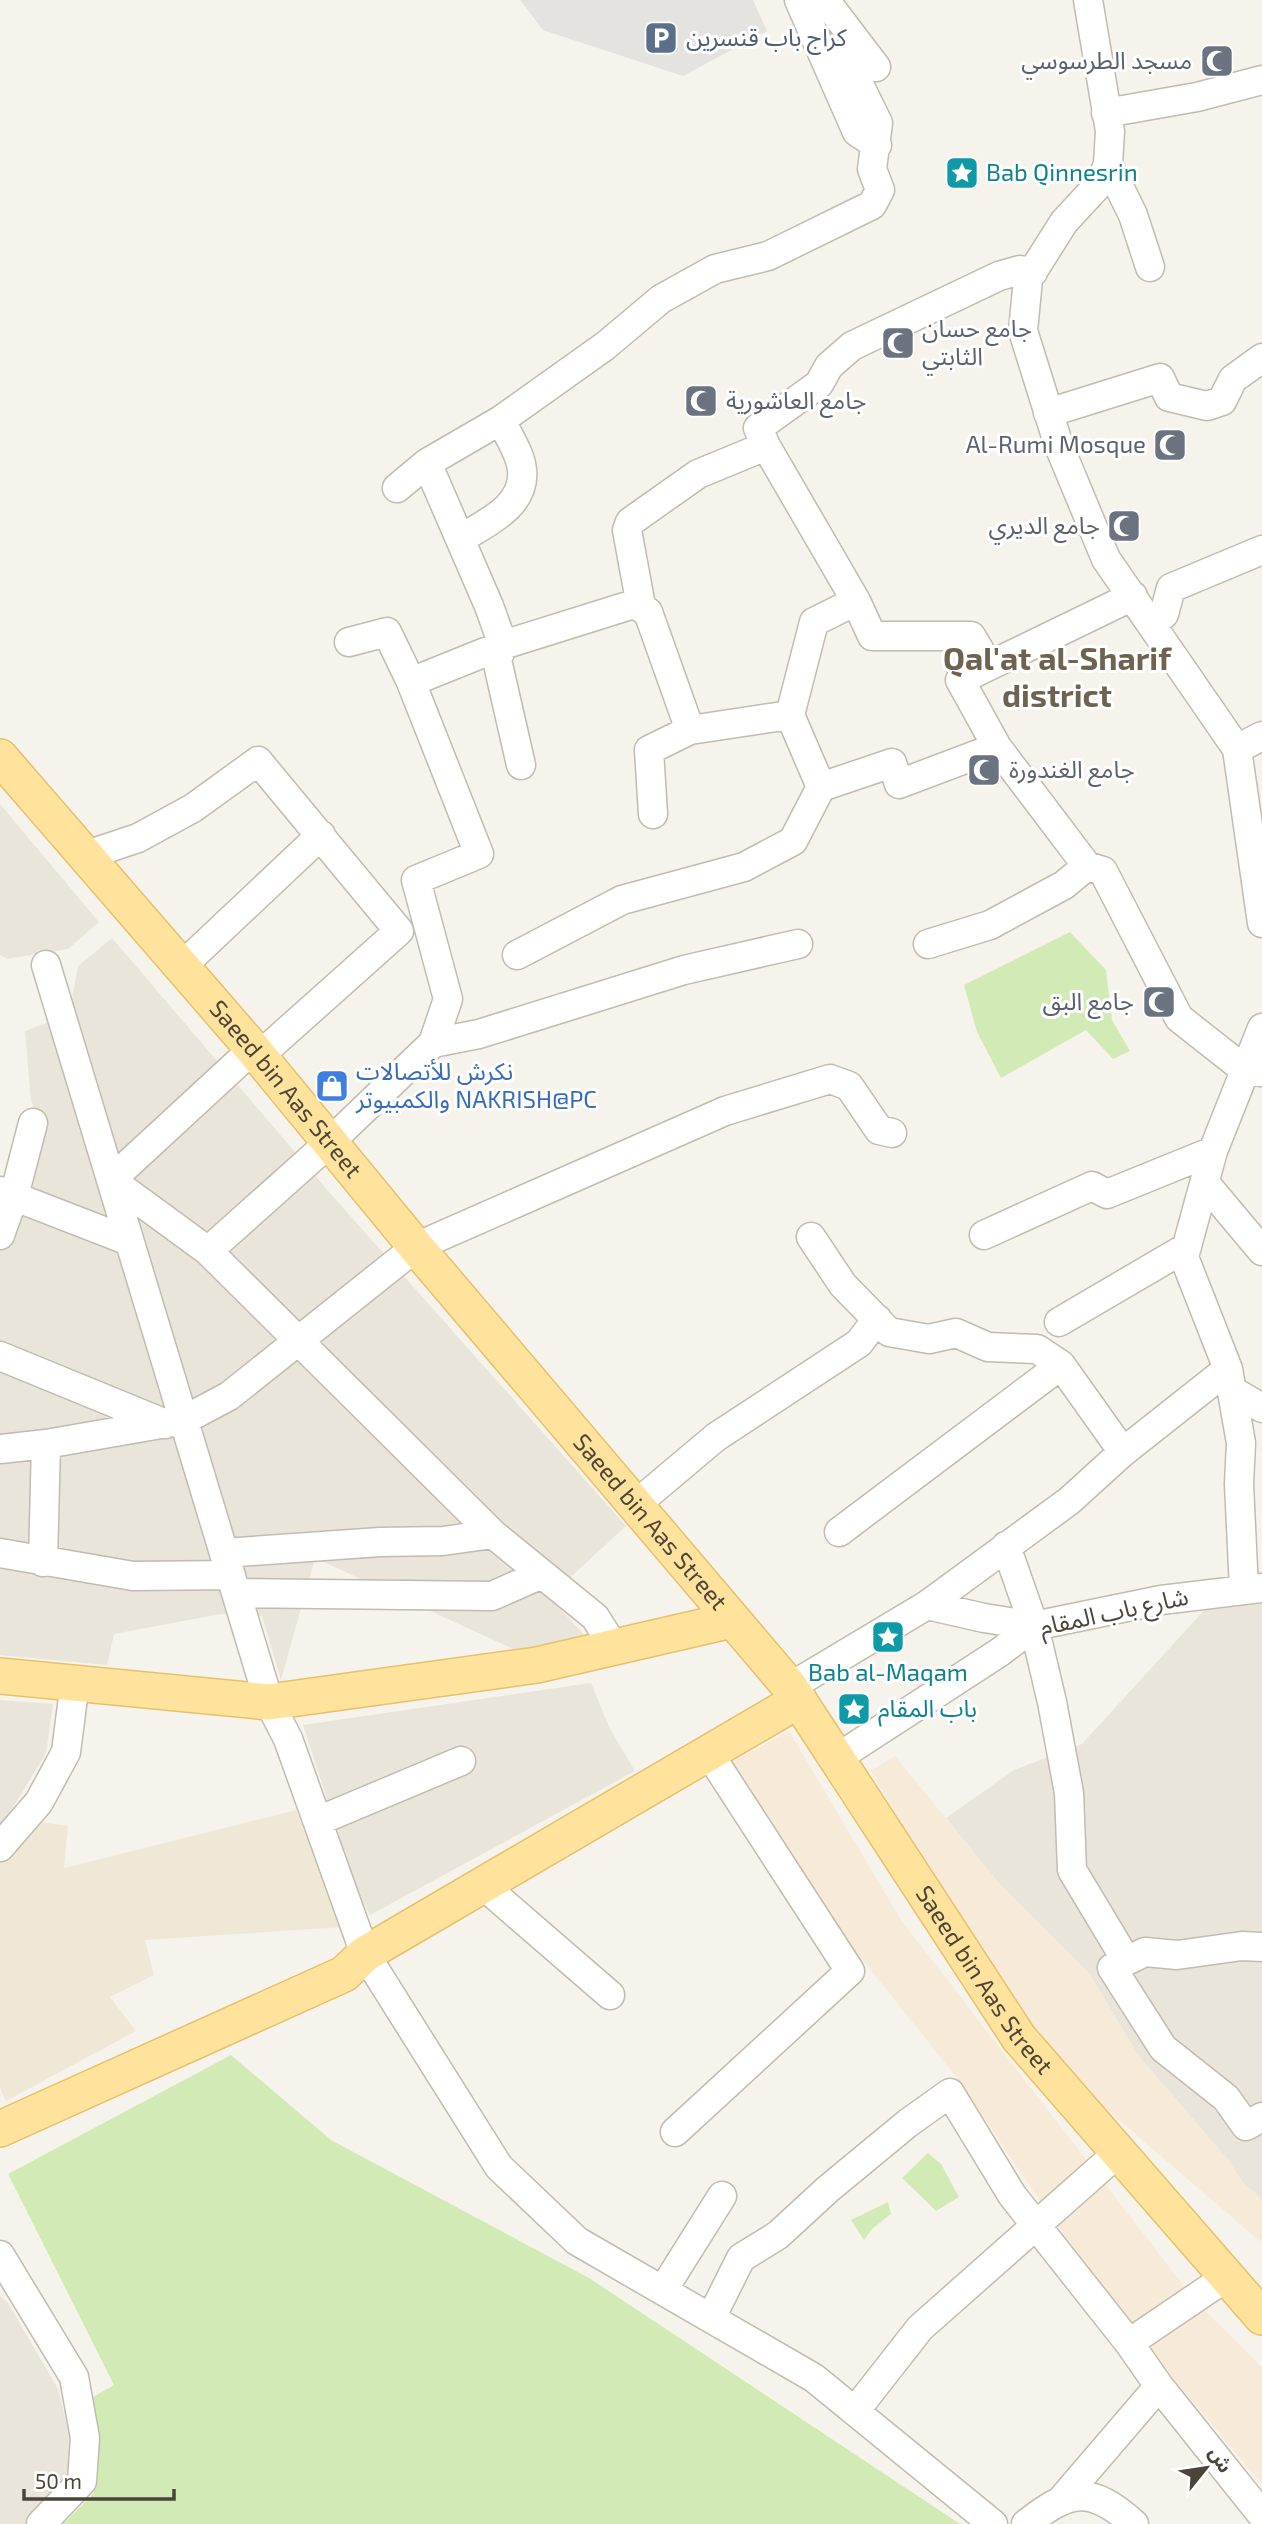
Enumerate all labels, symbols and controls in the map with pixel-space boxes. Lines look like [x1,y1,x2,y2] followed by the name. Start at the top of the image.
[642,19,680,57] parking icon: كراج باب قنسرين
[686,22,848,55] place label: كراج باب قنسرين
[1198,42,1236,80] mosque icon: مسجد الطرسوسي
[1021,45,1192,80] place label: مسجد الطرسوسي
[943,154,981,192] place icon: Bab Qinnesrin
[986,157,1138,186] place label: Bab Qinnesrin
[922,313,1032,376] place label: جامع حسان الثابتي
[879,324,917,362] mosque icon: جامع حسان الثابتي
[682,382,720,420] mosque icon: جامع العاشورية
[726,385,866,418] place label: جامع العاشورية
[1151,426,1189,464] mosque icon: Al-Rumi Mosque
[966,429,1146,458] place label: Al-Rumi Mosque
[1105,507,1143,545] mosque icon: جامع الديري
[989,510,1100,545] place label: جامع الديري
[943,638,1172,713] district label: Qal'at al-Sharif district
[965,751,1003,789] mosque icon: جامع الغندورة
[1009,754,1135,787] place label: جامع الغندورة
[1140,983,1178,1021] mosque icon: جامع البق
[1043,986,1134,1019] place label: جامع البق
[204,994,369,1183] street label: Saeed bin Aas Street
[355,1056,597,1114] place label: نكرش للأتصالات والكمبيوتر NAKRISH@PC
[313,1067,351,1105] shop icon: نكرش للأتصالات والكمبيوتر NAKRISH@PC
[568,1427,734,1615] street label: Saeed bin Aas Street
[1037,1581,1192,1645] street label: شارع باب المقام
[869,1618,907,1656] place icon: Bab al-Maqam
[808,1657,968,1686] place label: Bab al-Maqam
[835,1690,873,1728] place icon: باب المقام
[878,1693,977,1727] place label: باب المقام
[911,1880,1060,2080] street label: Saeed bin Aas Street
[1171,2433,1241,2503] north arrow
[1205,2442,1238,2476] text: ش
[24,2458,175,2502] scale bar
[35,2468,82,2493] text: 50 m

